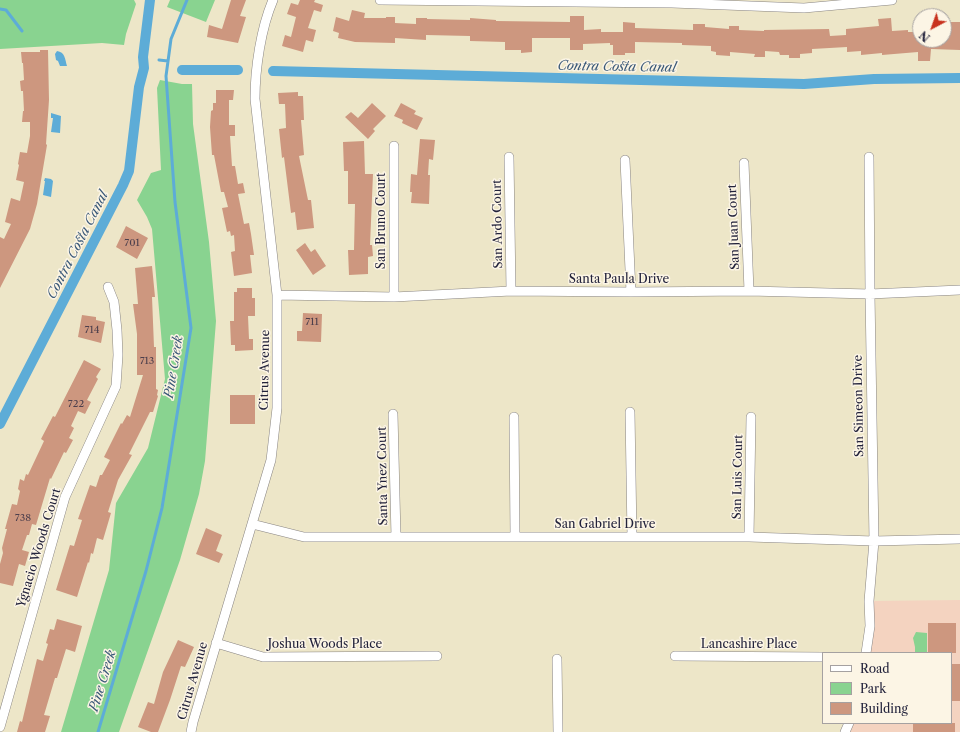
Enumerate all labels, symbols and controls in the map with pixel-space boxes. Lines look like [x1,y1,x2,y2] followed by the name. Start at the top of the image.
[912,8,952,48] north arrow
[917,28,933,45] text: N
[557,58,677,76] water label: Contra Costa Canal
[375,173,389,269] street label: San Bruno Court
[490,179,506,269] street label: San Ardo Court
[725,184,743,270] street label: San Juan Court
[44,188,112,302] water label: Contra Costa Canal
[124,237,140,249] house number: 701
[569,273,669,287] street label: Santa Paula Drive
[305,316,319,328] house number: 711
[85,324,99,336] house number: 714
[257,330,273,410] street label: Citrus Avenue
[161,335,187,399] water label: Pine Creek
[140,355,154,367] house number: 713
[851,355,867,457] street label: San Simeon Drive
[68,398,84,410] house number: 722
[375,426,391,526] street label: Santa Ynez Court
[730,434,746,520] street label: San Luis Court
[14,487,64,609] street label: Ygnacio Woods Court
[15,512,31,524] house number: 738
[555,518,655,532] street label: San Gabriel Drive
[268,638,382,652] street label: Joshua Woods Place
[701,638,797,652] street label: Lancashire Place
[175,640,211,722] street label: Citrus Avenue
[86,648,120,714] water label: Pine Creek
[822,652,952,724] legend
[860,661,890,676] text: Road
[860,681,886,696] text: Park
[860,701,908,716] text: Building

